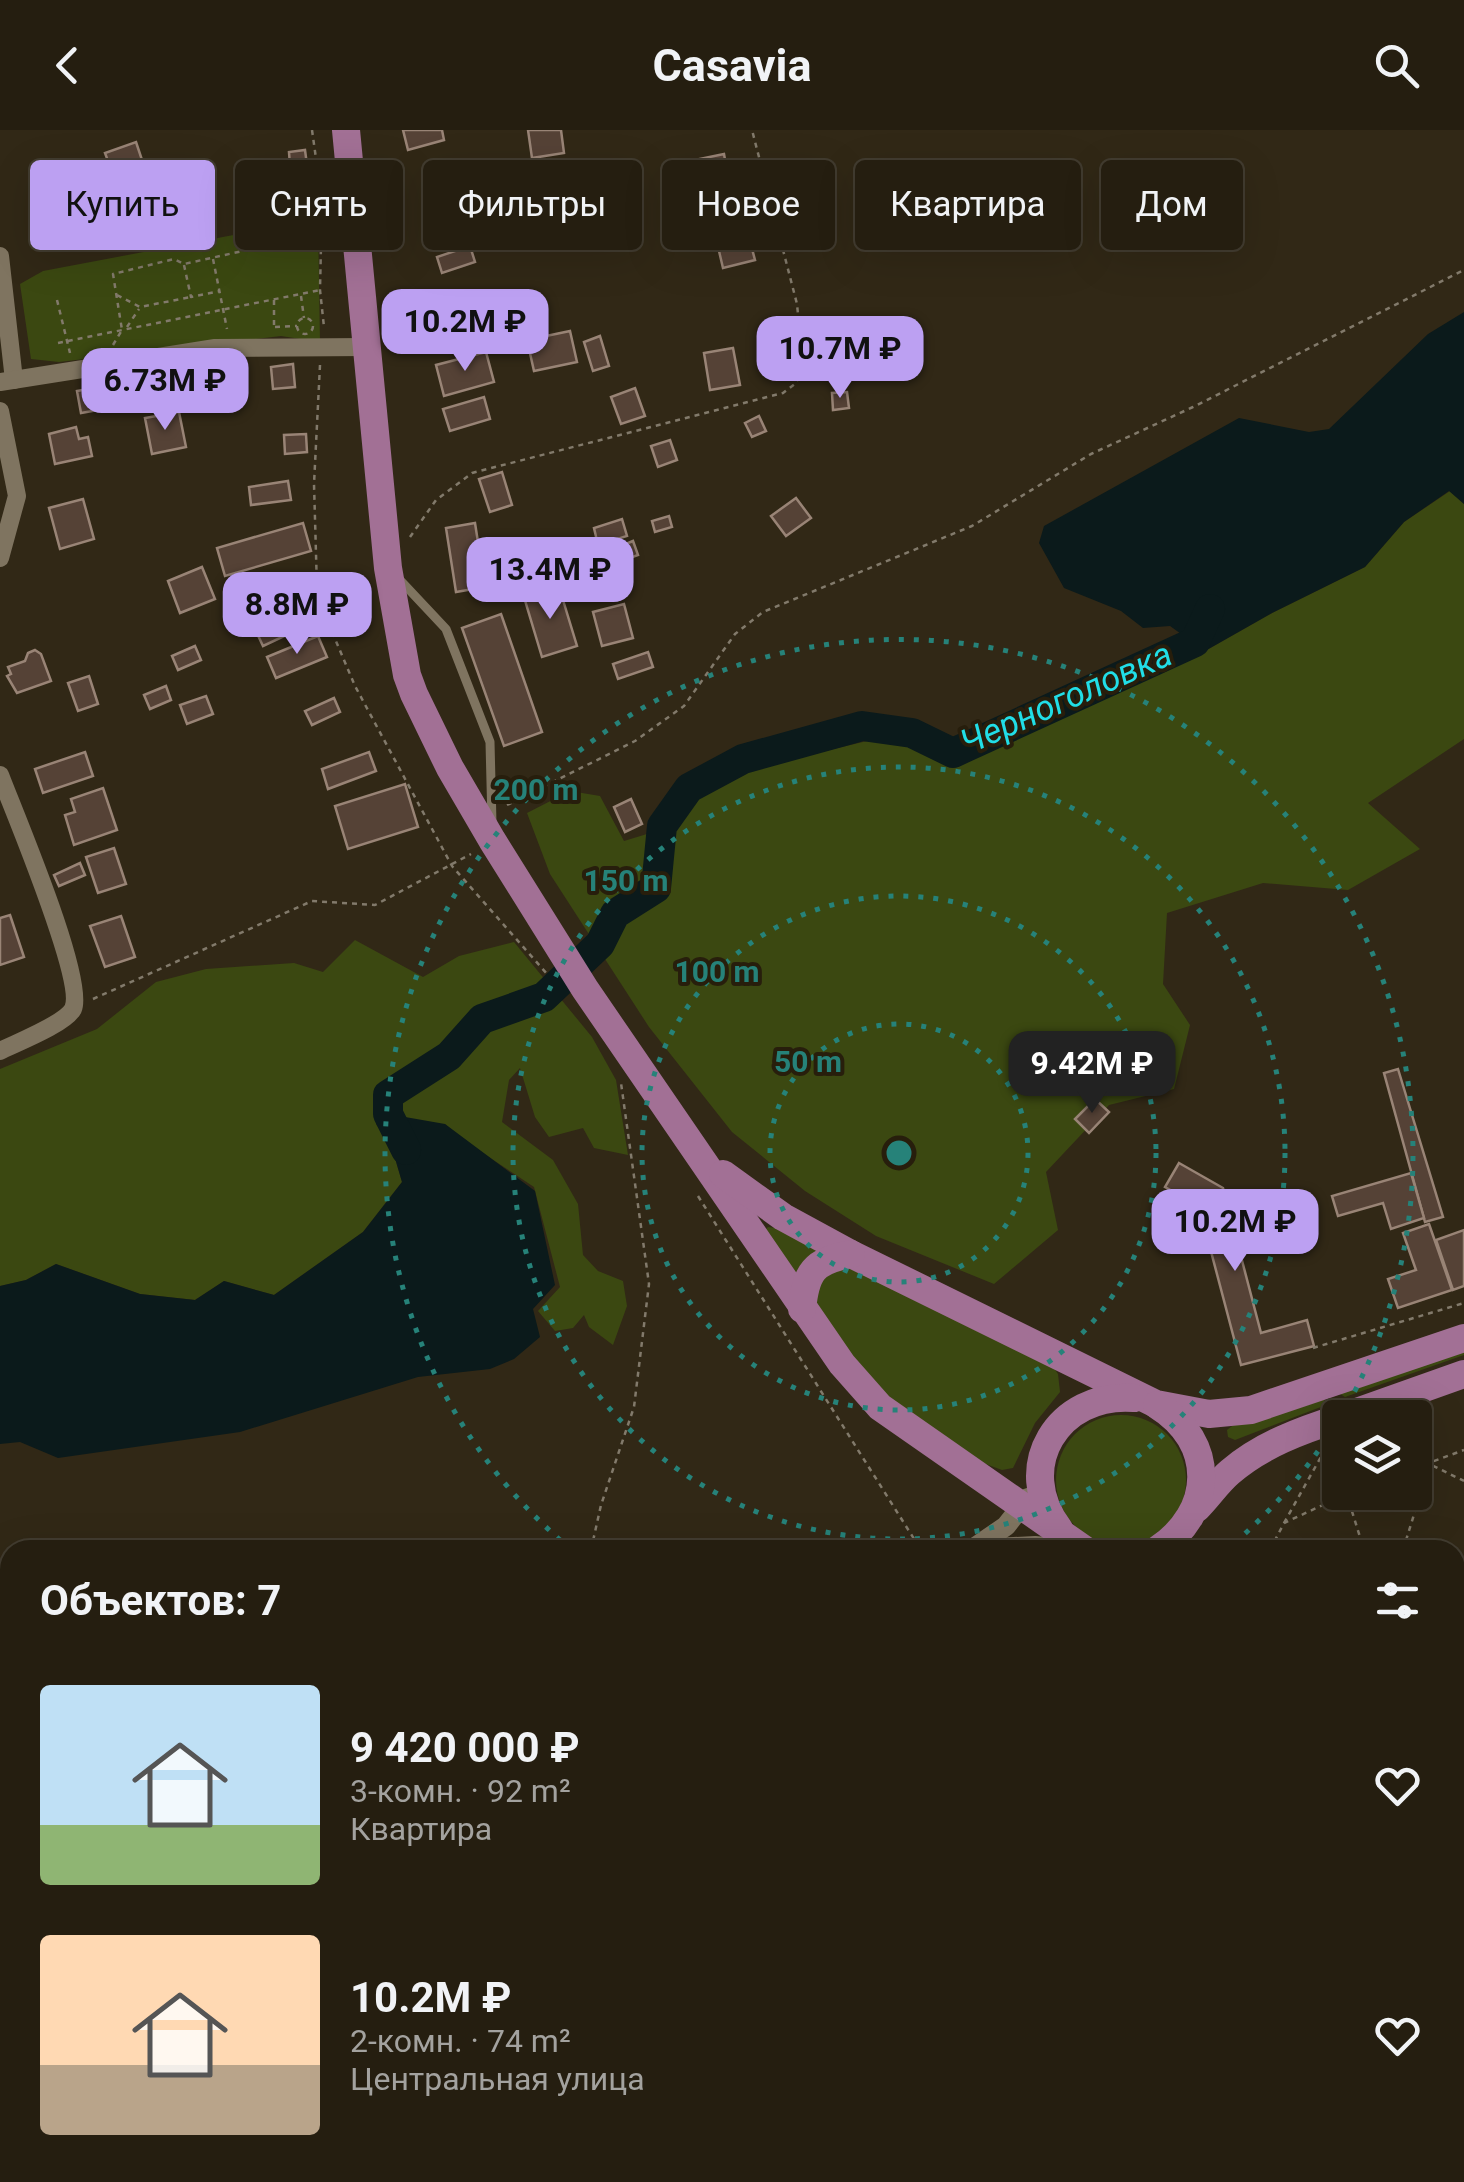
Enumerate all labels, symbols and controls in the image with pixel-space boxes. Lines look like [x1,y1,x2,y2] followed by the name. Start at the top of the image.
[40,38,95,93] icon: back
[1369,38,1424,93] icon: search
[652,39,812,92] text: Casavia
[30,160,215,250] chip: Купить
[235,160,403,250] chip: Снять
[423,160,642,250] chip: Фильтры
[662,160,835,250] chip: Новое
[855,160,1081,250] chip: Квартира
[1101,160,1243,250] chip: Дом
[373,289,557,374] pin: 10.2M ₽
[404,302,526,340] text: 10.2M ₽
[748,316,932,401] pin: 10.7M ₽
[779,329,901,367] text: 10.7M ₽
[73,348,257,433] pin: 6.73M ₽
[104,361,226,399] text: 6.73M ₽
[458,537,642,622] pin: 13.4M ₽
[489,550,611,588] text: 13.4M ₽
[216,572,378,657] pin: 8.8M ₽
[245,585,349,623] text: 8.8M ₽
[954,633,1178,763] water label: Черноголовка
[493,772,579,807] text: 200 m
[583,863,669,898] text: 150 m
[674,954,760,989] text: 100 m
[1000,1031,1184,1116] pin: 9.42M ₽
[774,1044,842,1079] text: 50 m
[1031,1044,1153,1082] text: 9.42M ₽
[881,1135,917,1171] centre of rings
[1143,1189,1327,1274] pin: 10.2M ₽
[1174,1202,1296,1240] text: 10.2M ₽
[1322,1400,1432,1510] map controls
[1322,1400,1432,1510] button: layers
[1370,1573,1425,1628] icon: filters
[40,1576,281,1625] text: Объектов: 7
[350,1723,580,1772] text: 9 420 000 ₽
[120,1725,240,1845] icon: home
[1370,1758,1425,1813] icon: heart
[350,1772,571,1810] text: 3-комн. · 92 m²
[350,1810,492,1848] text: Квартира
[350,1973,511,2022] text: 10.2M ₽
[120,1975,240,2095] icon: home
[1370,2008,1425,2063] icon: heart
[350,2022,571,2060] text: 2-комн. · 74 m²
[350,2060,645,2098] text: Центральная улица

